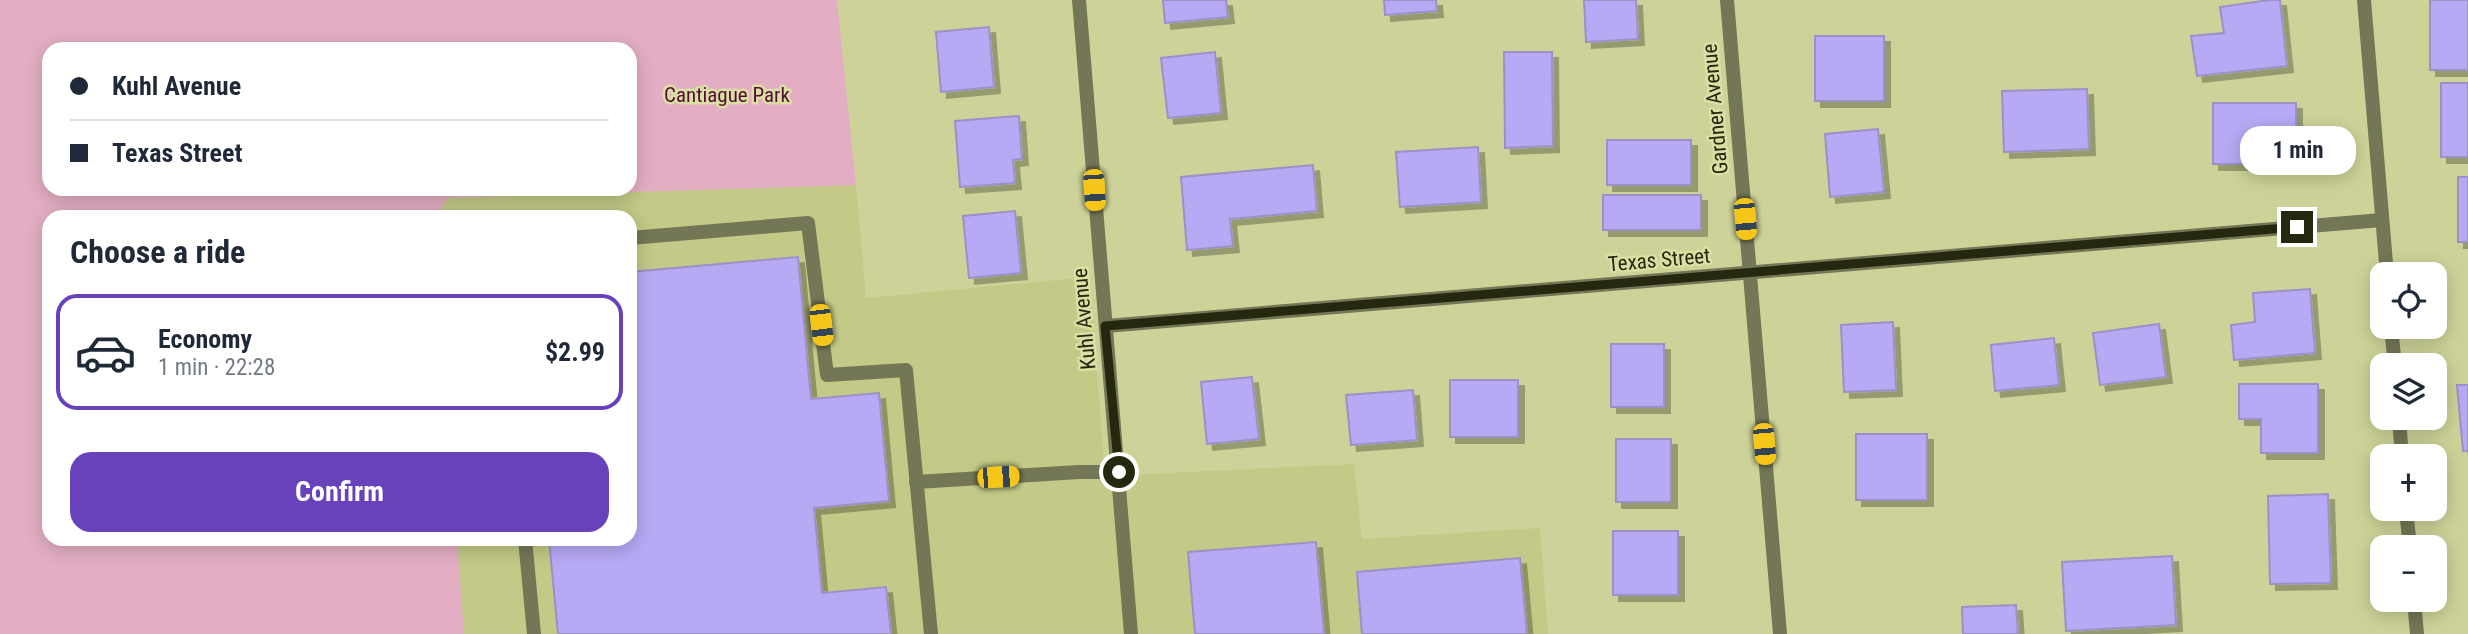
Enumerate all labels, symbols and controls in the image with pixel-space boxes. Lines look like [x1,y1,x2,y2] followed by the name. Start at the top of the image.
[1697,43,1733,175] street label: Gardner Avenue
[112,71,241,101] text: Kuhl Avenue
[664,83,790,107] park label: Cantiague Park
[2239,126,2355,174] callout: 1 min
[2272,137,2324,164] text: 1 min
[112,138,242,168] text: Texas Street
[1083,168,1106,212] car
[1733,197,1758,241] car
[2281,211,2313,243] route end
[70,233,245,271] text: Choose a ride
[1607,244,1711,276] street label: Texas Street
[2370,262,2447,612] map controls
[2370,262,2447,339] button: locate
[1068,267,1100,371] street label: Kuhl Avenue
[809,303,834,347] car
[74,321,137,384] icon: car
[158,324,252,354] text: Economy
[545,337,605,367] text: $2.99
[2370,353,2447,430] button: layers
[158,354,275,381] text: 1 min · 22:28
[1752,422,1777,466] car
[2370,444,2447,521] button: +
[70,452,609,532] button: Confirm
[1103,456,1135,488] route start
[977,465,1020,489] car
[2370,535,2447,612] button: −

